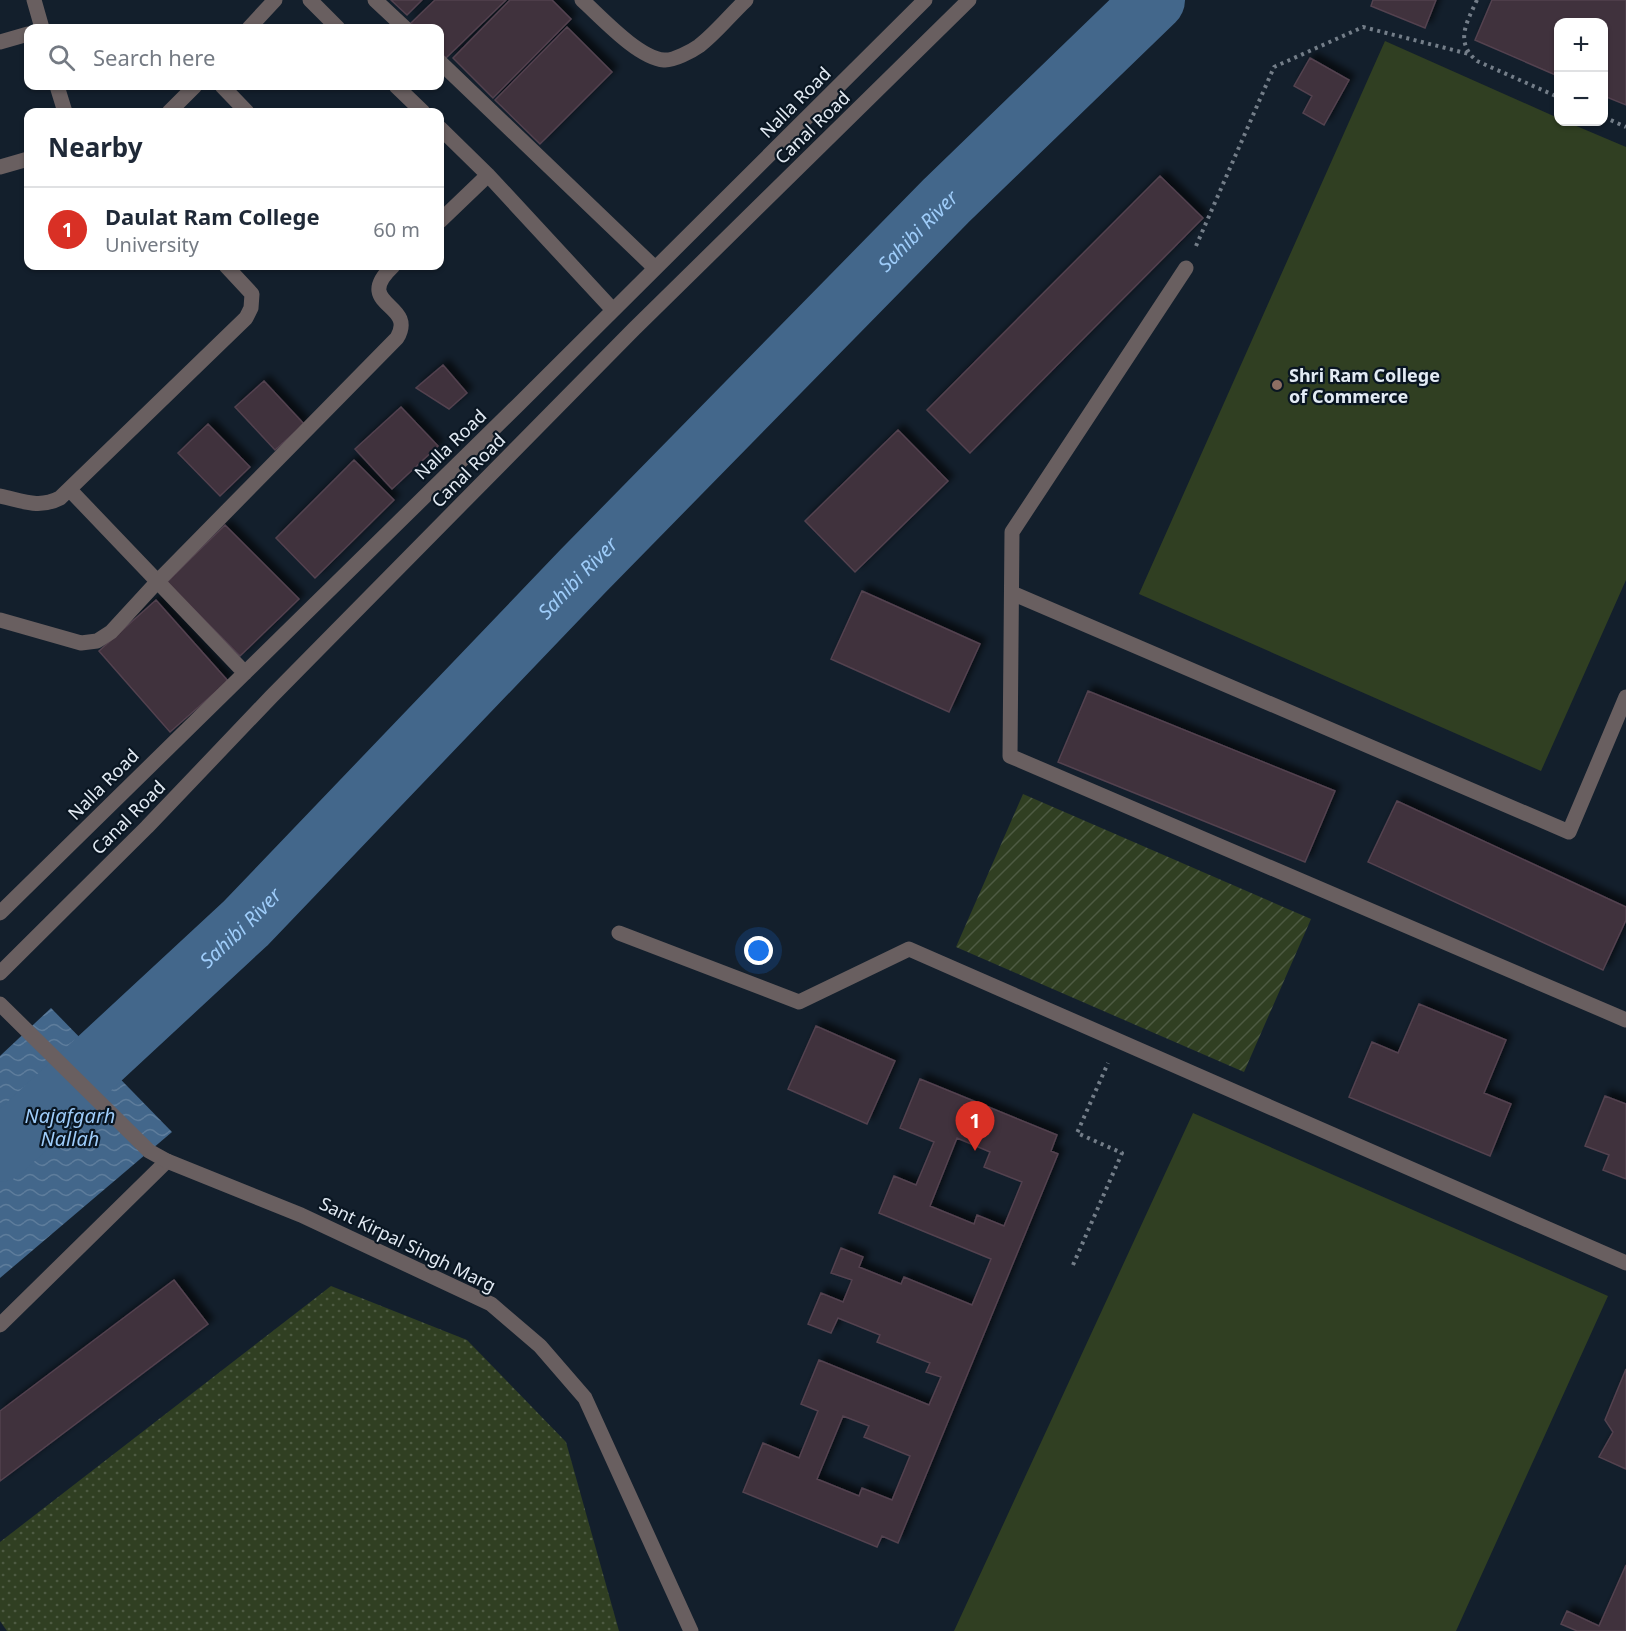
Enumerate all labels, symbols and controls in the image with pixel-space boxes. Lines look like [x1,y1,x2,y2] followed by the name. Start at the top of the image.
[1554,18,1608,126] map controls
[1554,18,1608,72] button: +
[24,24,444,90] search box
[45,41,78,74] icon: search
[93,42,215,72] text: Search here
[754,61,836,143] street label: Nalla Road
[1554,72,1608,126] button: −
[769,85,855,169] street label: Canal Road
[48,129,143,165] text: Nearby
[871,183,964,277] water label: Sahibi River
[105,201,320,231] text: Daulat Ram College
[62,216,73,243] text: 1
[373,216,420,243] text: 60 m
[105,231,199,258] text: University
[1289,363,1440,408] place label: Shri Ram College of Commerce
[1270,378,1284,392] marker: Shri Ram College of Commerce
[409,404,491,484] street label: Nalla Road
[426,428,510,512] street label: Canal Road
[531,530,624,624] water label: Sahibi River
[62,743,144,825] street label: Nalla Road
[86,775,170,859] street label: Canal Road
[193,881,287,973] water label: Sahibi River
[744,936,773,965] your location
[25,1102,115,1152] water label: Najafgarh Nallah
[956,1102,994,1151] pin: 1
[316,1191,500,1297] street label: Sant Kirpal Singh Marg

